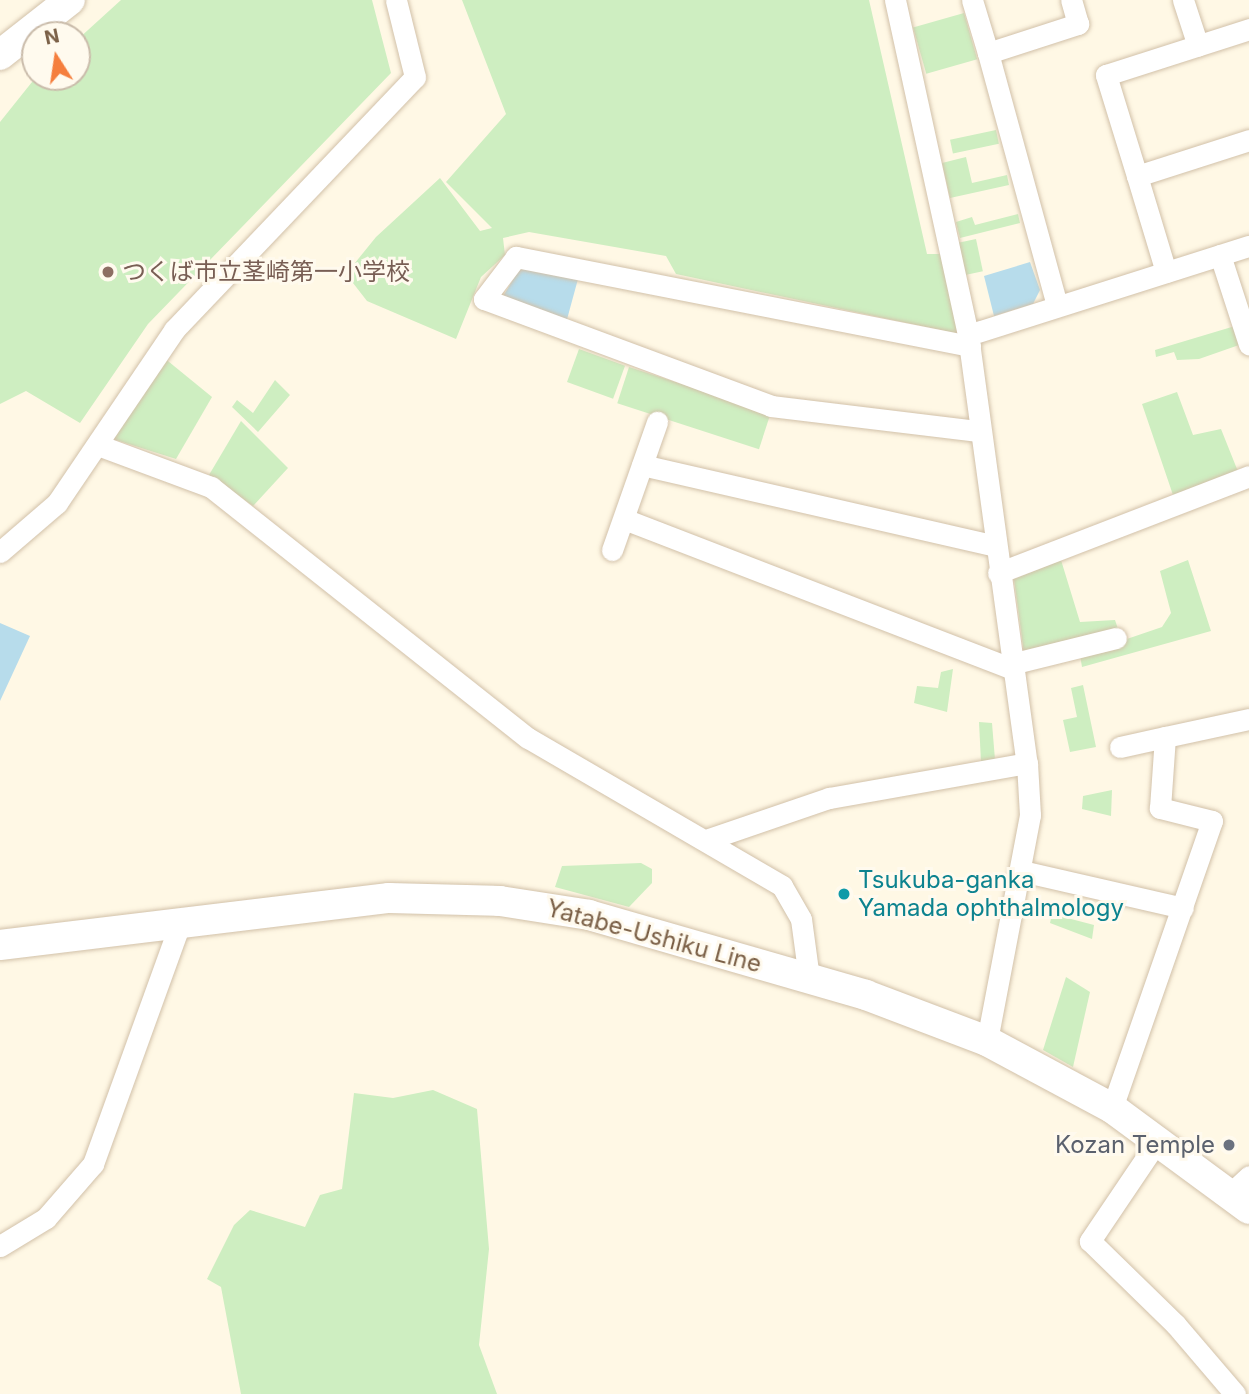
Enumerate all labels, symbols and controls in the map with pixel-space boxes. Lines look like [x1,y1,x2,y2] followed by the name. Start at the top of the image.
[21,21,91,91] north arrow
[42,24,61,50] text: N
[122,258,410,286] place label: つくば市立茎崎第一小学校
[100,264,116,280] marker: つくば市立茎崎第一小学校
[858,866,1124,922] place label: Tsukuba-ganka Yamada ophthalmology
[836,886,852,902] marker: Tsukuba-ganka Yamada ophthalmology
[543,893,765,979] street label: Yatabe-Ushiku Line
[1055,1131,1215,1159] place label: Kozan Temple
[1221,1137,1237,1153] marker: Kozan Temple

